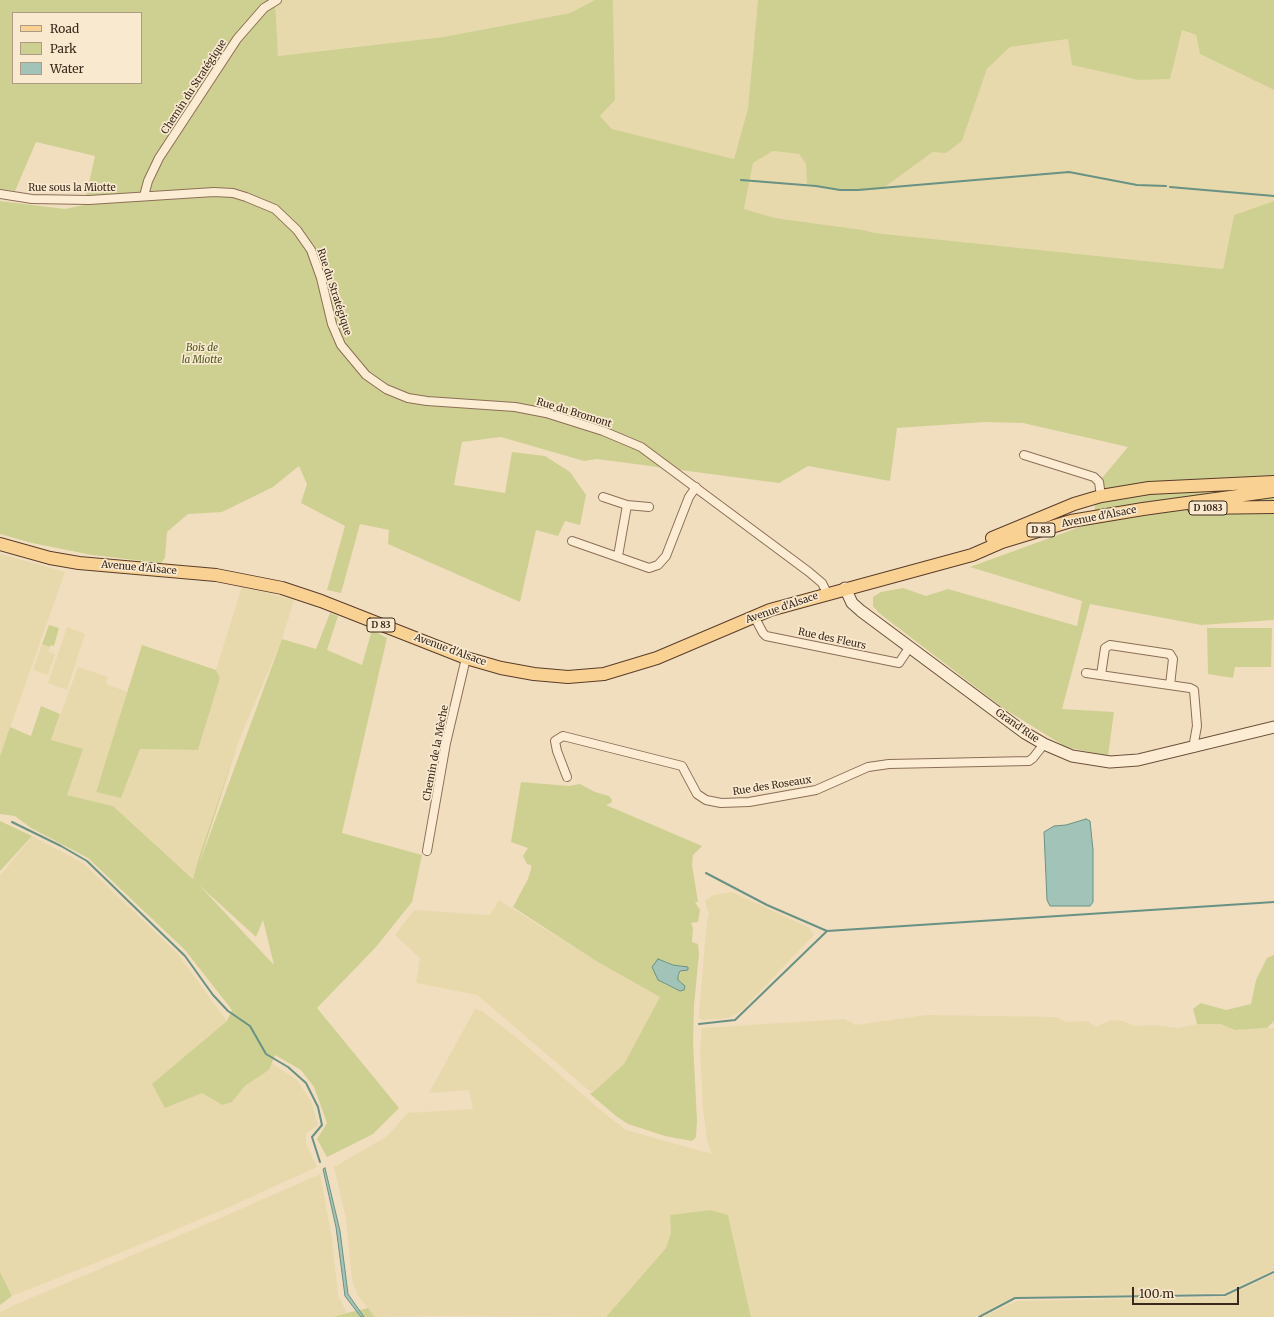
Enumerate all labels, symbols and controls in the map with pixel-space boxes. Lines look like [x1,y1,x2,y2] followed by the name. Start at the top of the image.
[12,12,142,84] legend
[50,21,79,36] text: Road
[159,37,229,137] street label: Chemin du Stratégique
[50,41,77,56] text: Park
[50,61,84,76] text: Water
[28,182,116,194] street label: Rue sous la Miotte
[314,247,354,337] street label: Rue du Stratégique
[182,342,222,366] park label: Bois de la Miotte
[535,396,613,430] street label: Rue du Bromont
[1189,501,1227,515] road number: D 1083
[1061,504,1137,530] street label: Avenue d'Alsace
[1027,523,1055,537] road number: D 83
[101,559,177,577] street label: Avenue d'Alsace
[744,590,820,626] street label: Avenue d'Alsace
[367,618,395,632] road number: D 83
[797,626,867,652] street label: Rue des Fleurs
[412,631,488,669] street label: Avenue d'Alsace
[421,704,451,802] street label: Chemin de la Mèche
[993,707,1041,745] street label: Grand'Rue
[732,774,812,798] street label: Rue des Roseaux
[1134,1279,1241,1305] scale bar
[1139,1286,1174,1301] text: 100 m

